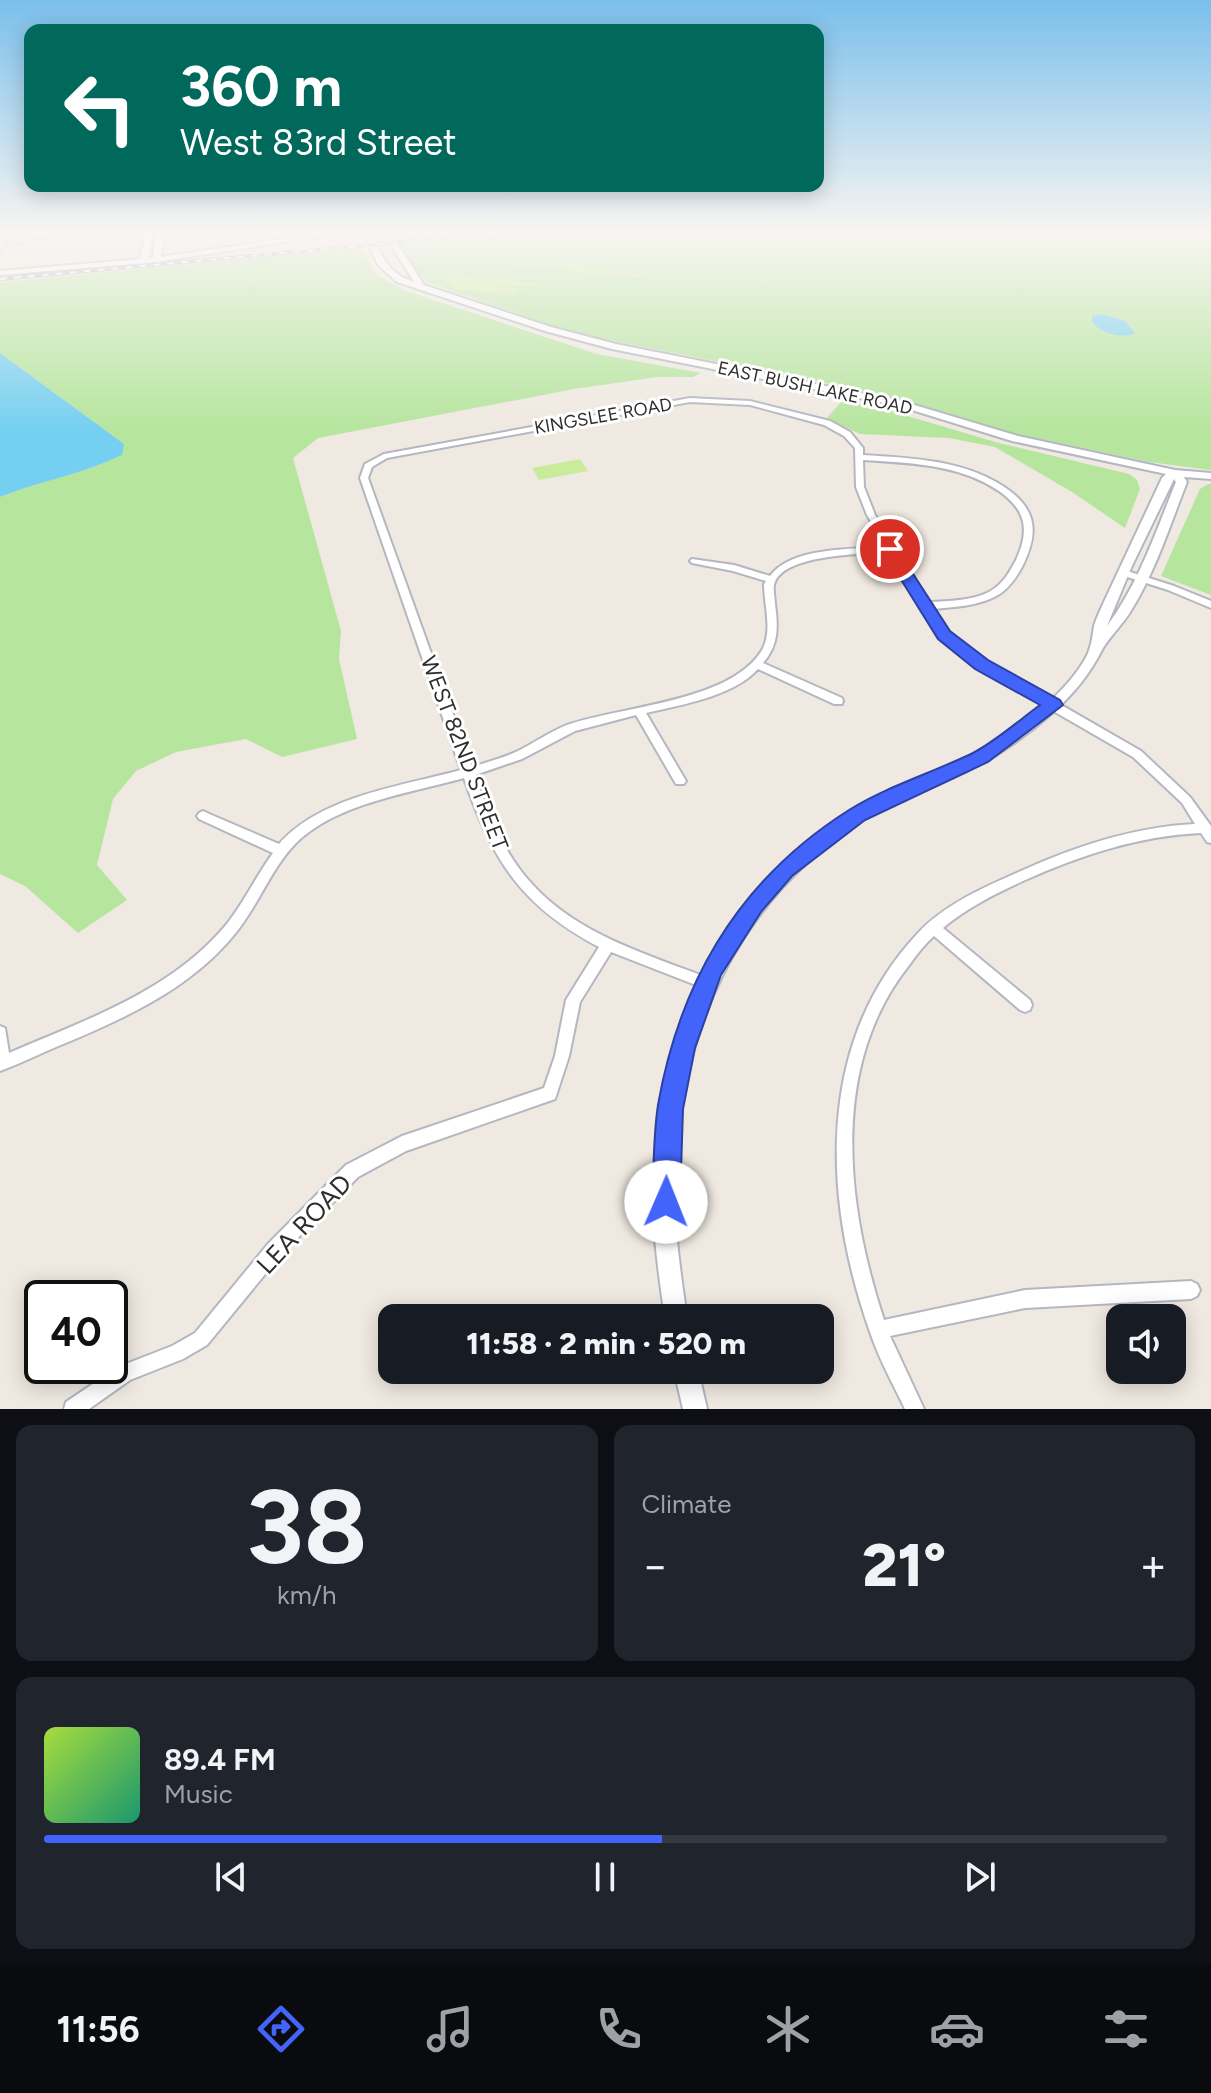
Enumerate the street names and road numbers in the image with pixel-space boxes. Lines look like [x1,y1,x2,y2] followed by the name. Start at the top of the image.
[716,357,914,419] street label: EAST BUSH LAKE ROAD
[532,393,674,439] street label: KINGSLEE ROAD
[415,652,514,854] street label: WEST 82ND STREET
[250,1167,358,1281] street label: LEA ROAD

